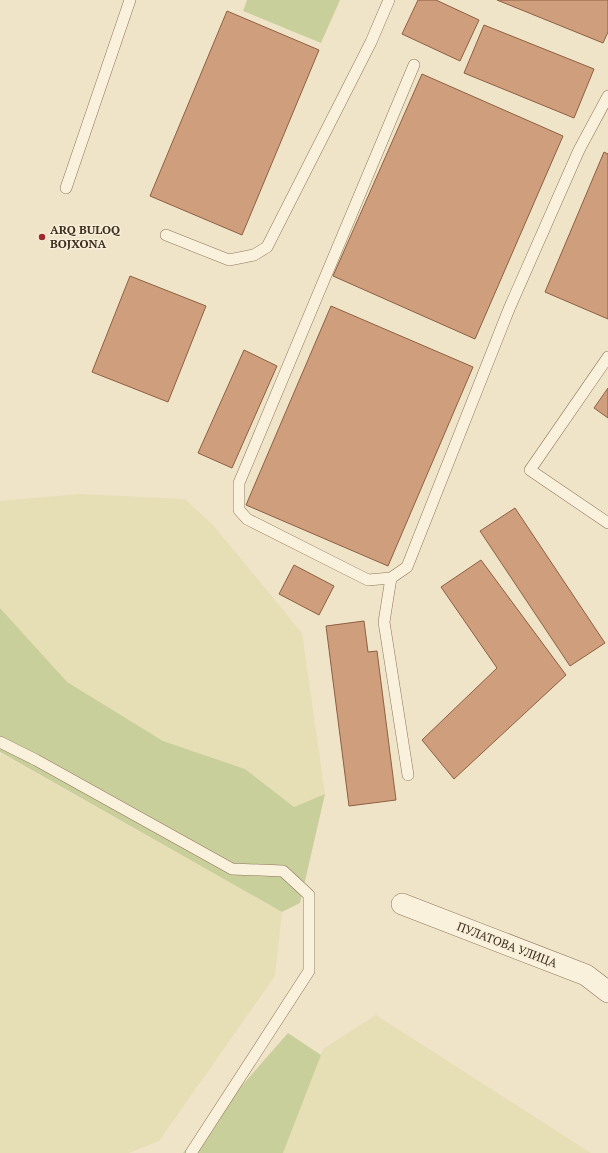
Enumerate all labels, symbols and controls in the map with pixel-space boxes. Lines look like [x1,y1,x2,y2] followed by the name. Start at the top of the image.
[50,222,121,251] place label: ARQ BULOQ BOJXONA
[37,232,47,242] marker: ARQ BULOQ BOJXONA
[455,918,560,971] street label: ПУЛАТОВА УЛИЦА

